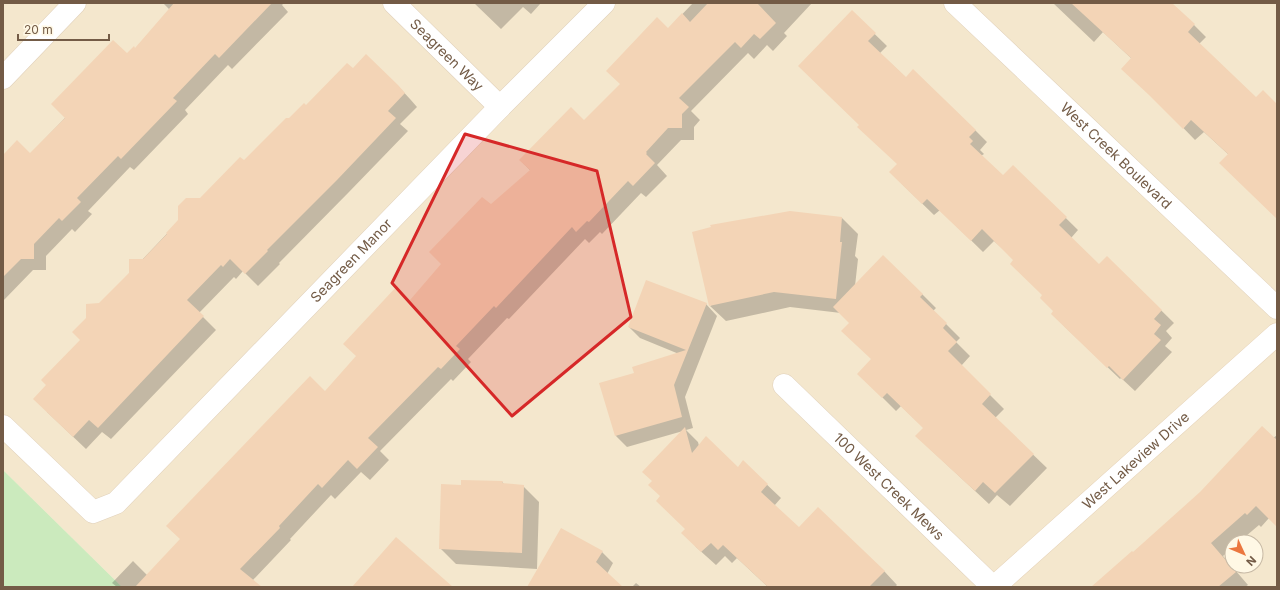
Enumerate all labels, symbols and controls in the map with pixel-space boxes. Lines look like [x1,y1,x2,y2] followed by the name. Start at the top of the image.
[407,15,487,94] street label: Seagreen Way
[18,16,109,42] scale bar
[24,22,53,37] text: 20 m
[1057,99,1176,212] street label: West Creek Boulevard
[306,215,395,305] street label: Seagreen Manor
[1078,408,1192,512] street label: West Lakeview Drive
[830,429,948,543] street label: 100 West Creek Mews
[1224,534,1264,574] north arrow
[1243,553,1259,569] text: N

